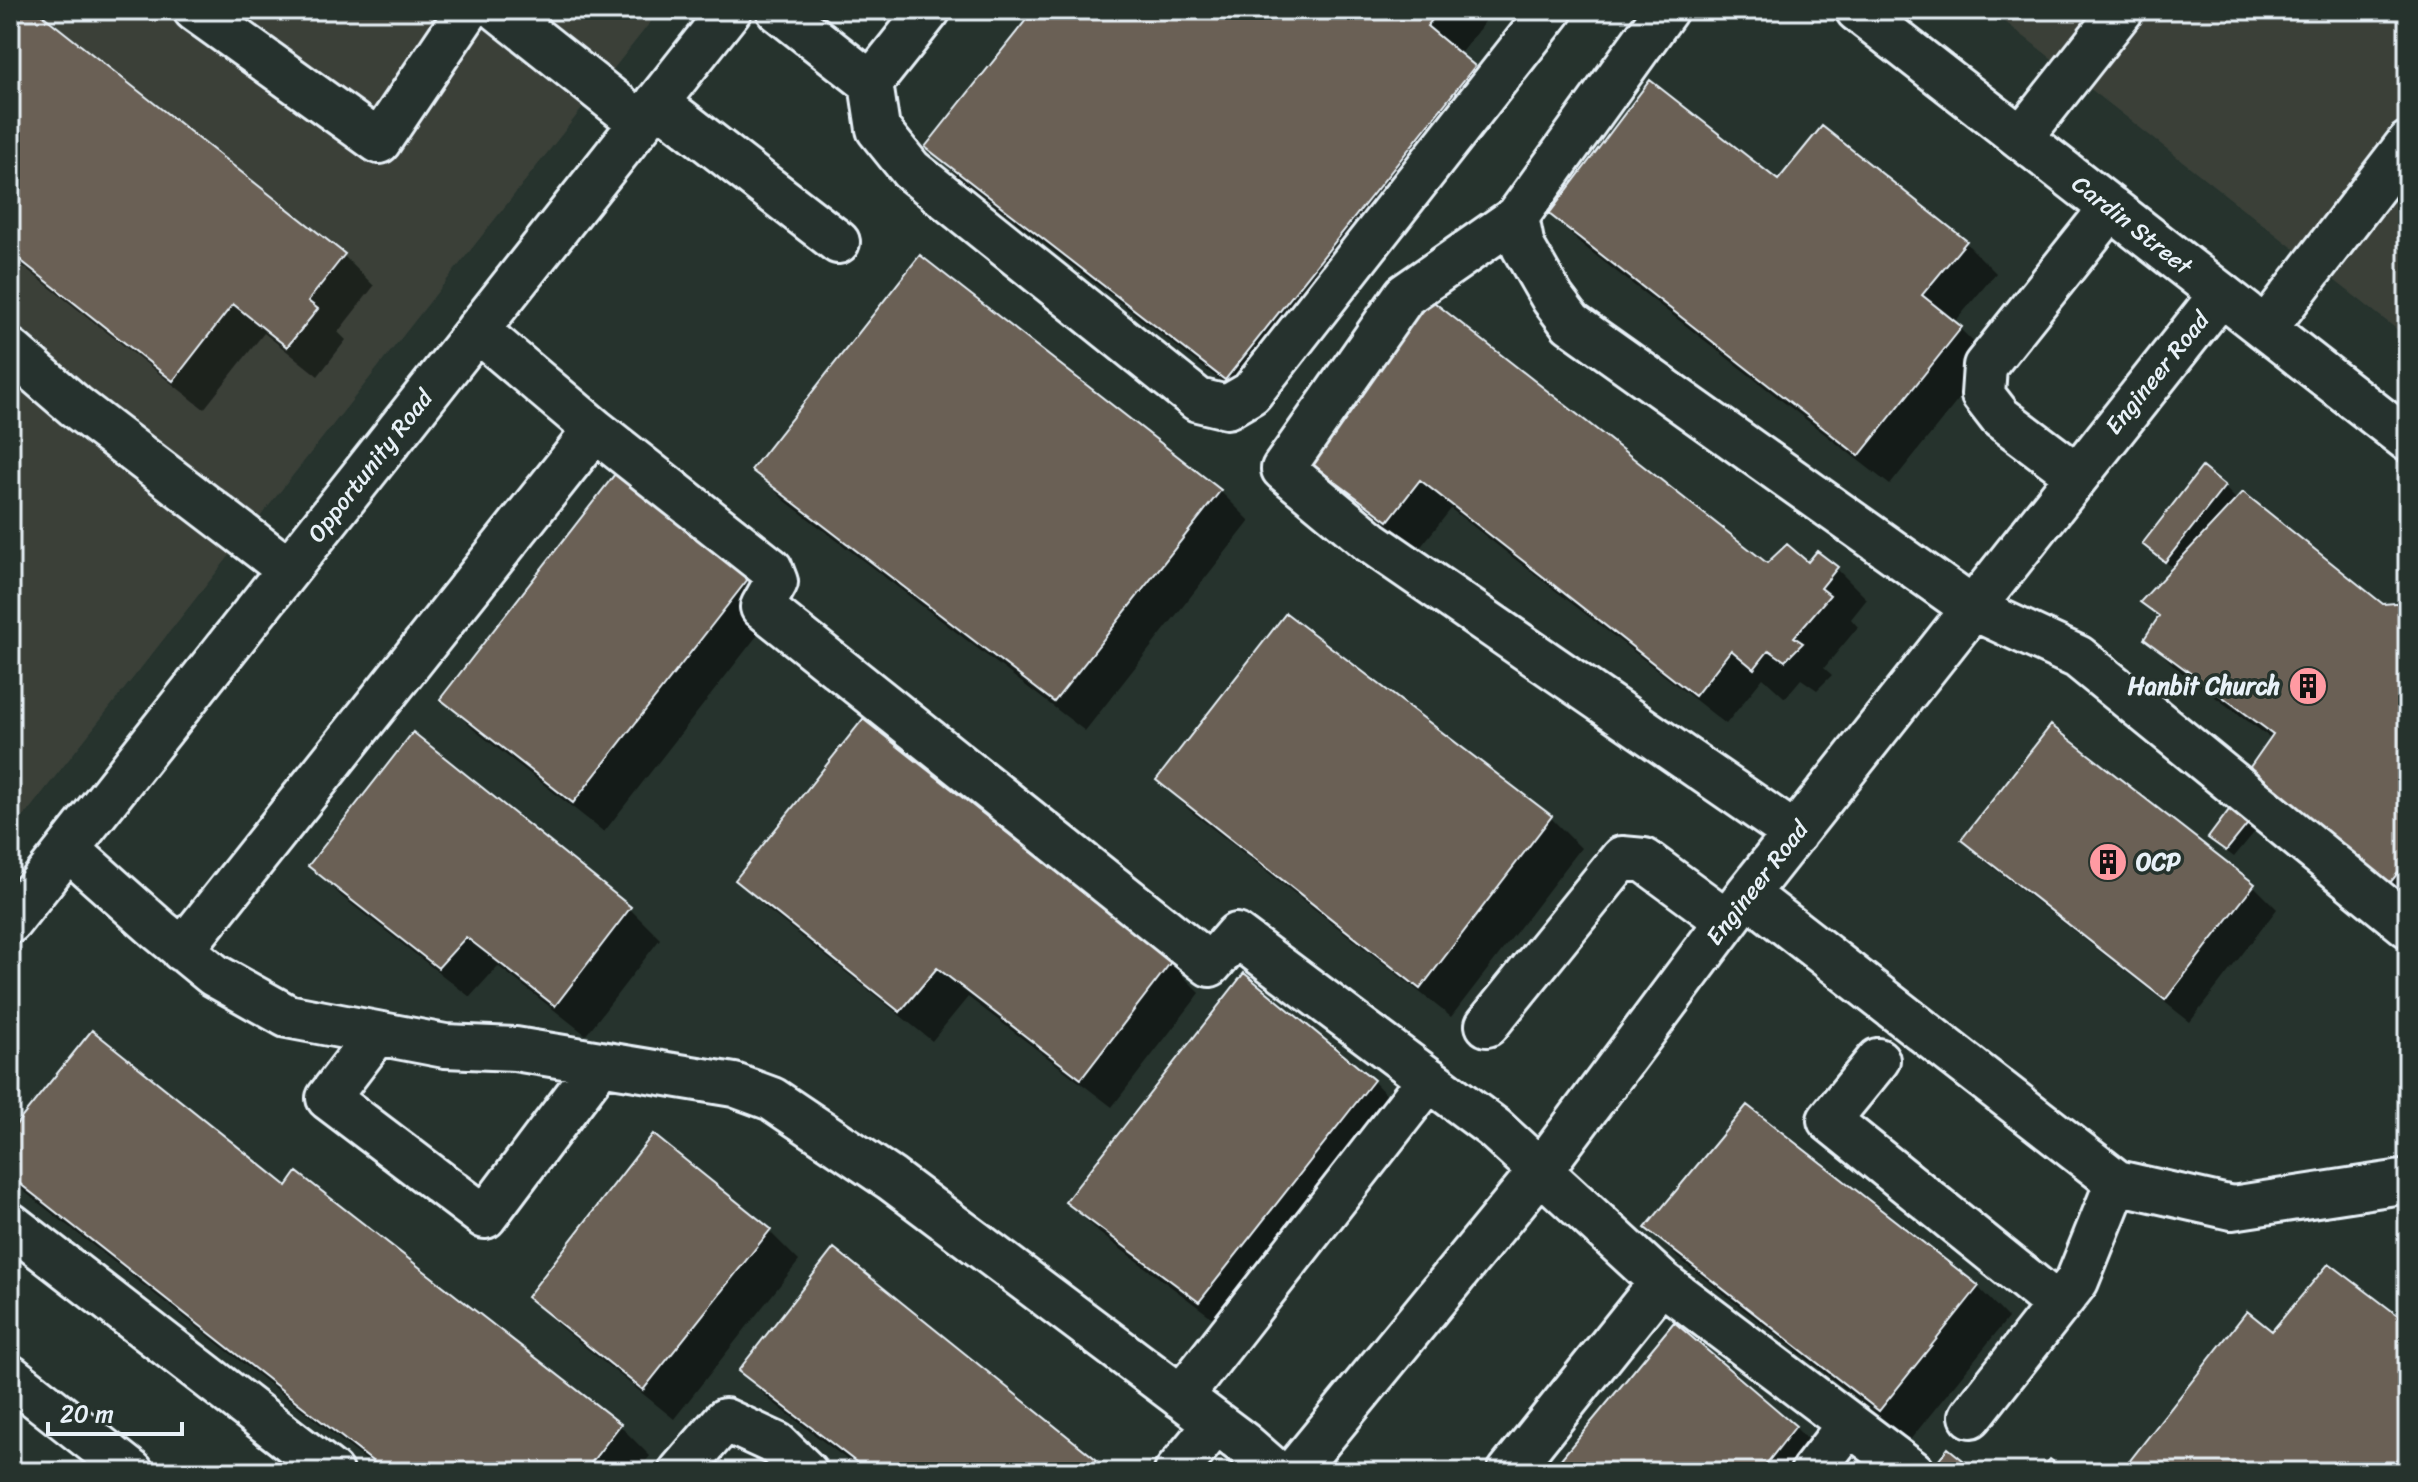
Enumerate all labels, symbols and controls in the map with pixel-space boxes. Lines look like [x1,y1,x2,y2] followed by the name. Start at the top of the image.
[2062,164,2203,287] street label: Cardin Street
[2094,301,2221,444] street label: Engineer Road
[296,379,445,552] street label: Opportunity Road
[2128,665,2280,707] place label: Hanbit Church
[2287,665,2329,707] building icon: Hanbit Church
[1694,810,1820,955] street label: Engineer Road
[2087,841,2129,883] building icon: OCP
[2136,841,2182,883] place label: OCP
[48,1386,182,1436] scale bar
[60,1393,114,1435] text: 20 m

